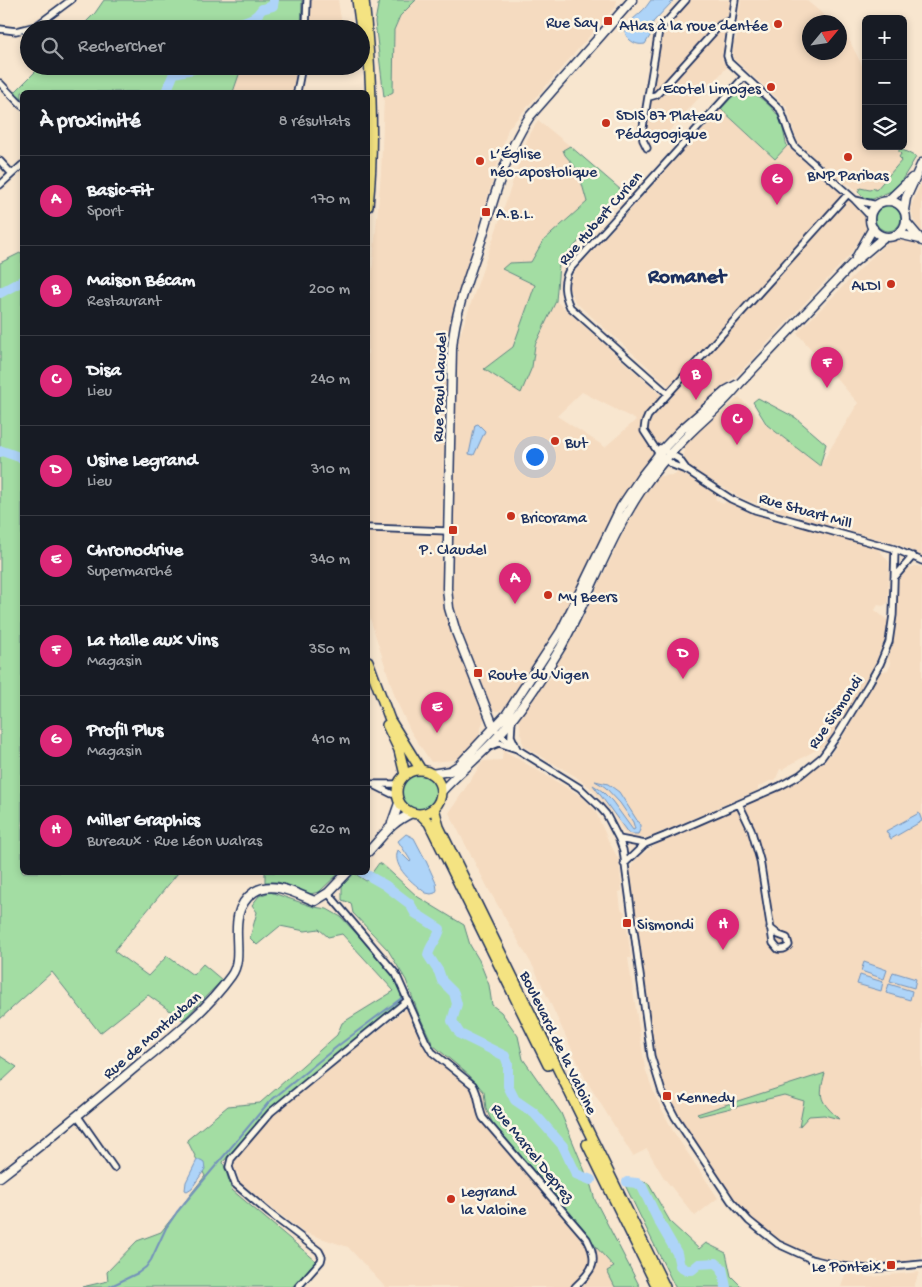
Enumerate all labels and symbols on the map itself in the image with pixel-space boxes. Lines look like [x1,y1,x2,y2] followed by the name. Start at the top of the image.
[546,15,598,34] place label: Rue Say
[602,15,614,27] marker: Rue Say
[802,15,847,60] north arrow
[619,18,769,37] place label: Atlas à la roue dentée
[772,18,784,30] marker: Atlas à la roue dentée
[663,81,762,100] place label: Ecotel Limoges
[765,81,777,93] marker: Ecotel Limoges
[615,108,723,145] place label: SDIS 87 Plateau Pédagogique
[600,117,612,129] marker: SDIS 87 Plateau Pédagogique
[490,146,598,183] place label: L’Église néo-apostolique
[842,151,854,163] marker: BNP Paribas
[474,155,486,167] marker: L’Église néo-apostolique
[761,164,793,205] pin: G
[556,168,648,270] street label: Rue Hubert Curien
[806,168,890,187] place label: BNP Paribas
[480,206,492,218] marker: A.B.L.
[496,206,535,225] place label: A.B.L.
[647,266,728,291] district label: Romanet
[851,278,881,297] place label: ALDI
[885,278,897,290] marker: ALDI
[430,332,453,443] street label: Rue Paul Claudel
[811,347,843,388] pin: F
[680,359,712,400] pin: B
[721,404,753,445] pin: C
[549,435,561,447] marker: But
[564,435,589,454] place label: But
[522,444,548,470] your location
[756,490,854,535] street label: Rue Stuart Mill
[505,510,517,522] marker: Bricorama
[520,510,588,529] place label: Bricorama
[447,524,459,536] marker: P. Claudel
[418,542,487,561] place label: P. Claudel
[499,563,531,604] pin: A
[542,589,554,601] marker: My Beers
[558,589,618,608] place label: My Beers
[667,638,699,679] pin: D
[472,667,484,679] marker: Route du Vigen
[488,667,589,686] place label: Route du Vigen
[805,672,868,753] street label: Rue Sismondi
[421,692,453,733] pin: E
[707,909,739,950] pin: H
[621,917,633,929] marker: Sismondi
[637,917,694,936] place label: Sismondi
[513,968,600,1119] street label: Boulevard de la Valoine
[100,988,207,1085] street label: Rue de Montauban
[661,1090,673,1102] marker: Kennedy
[677,1090,735,1109] place label: Kennedy
[485,1101,578,1208] street label: Rue Marcel Deprez
[461,1184,527,1221] place label: Legrand la Valoine
[445,1193,457,1205] marker: Legrand la Valoine
[812,1259,882,1278] place label: Le Ponteix
[885,1259,897,1271] marker: Le Ponteix

